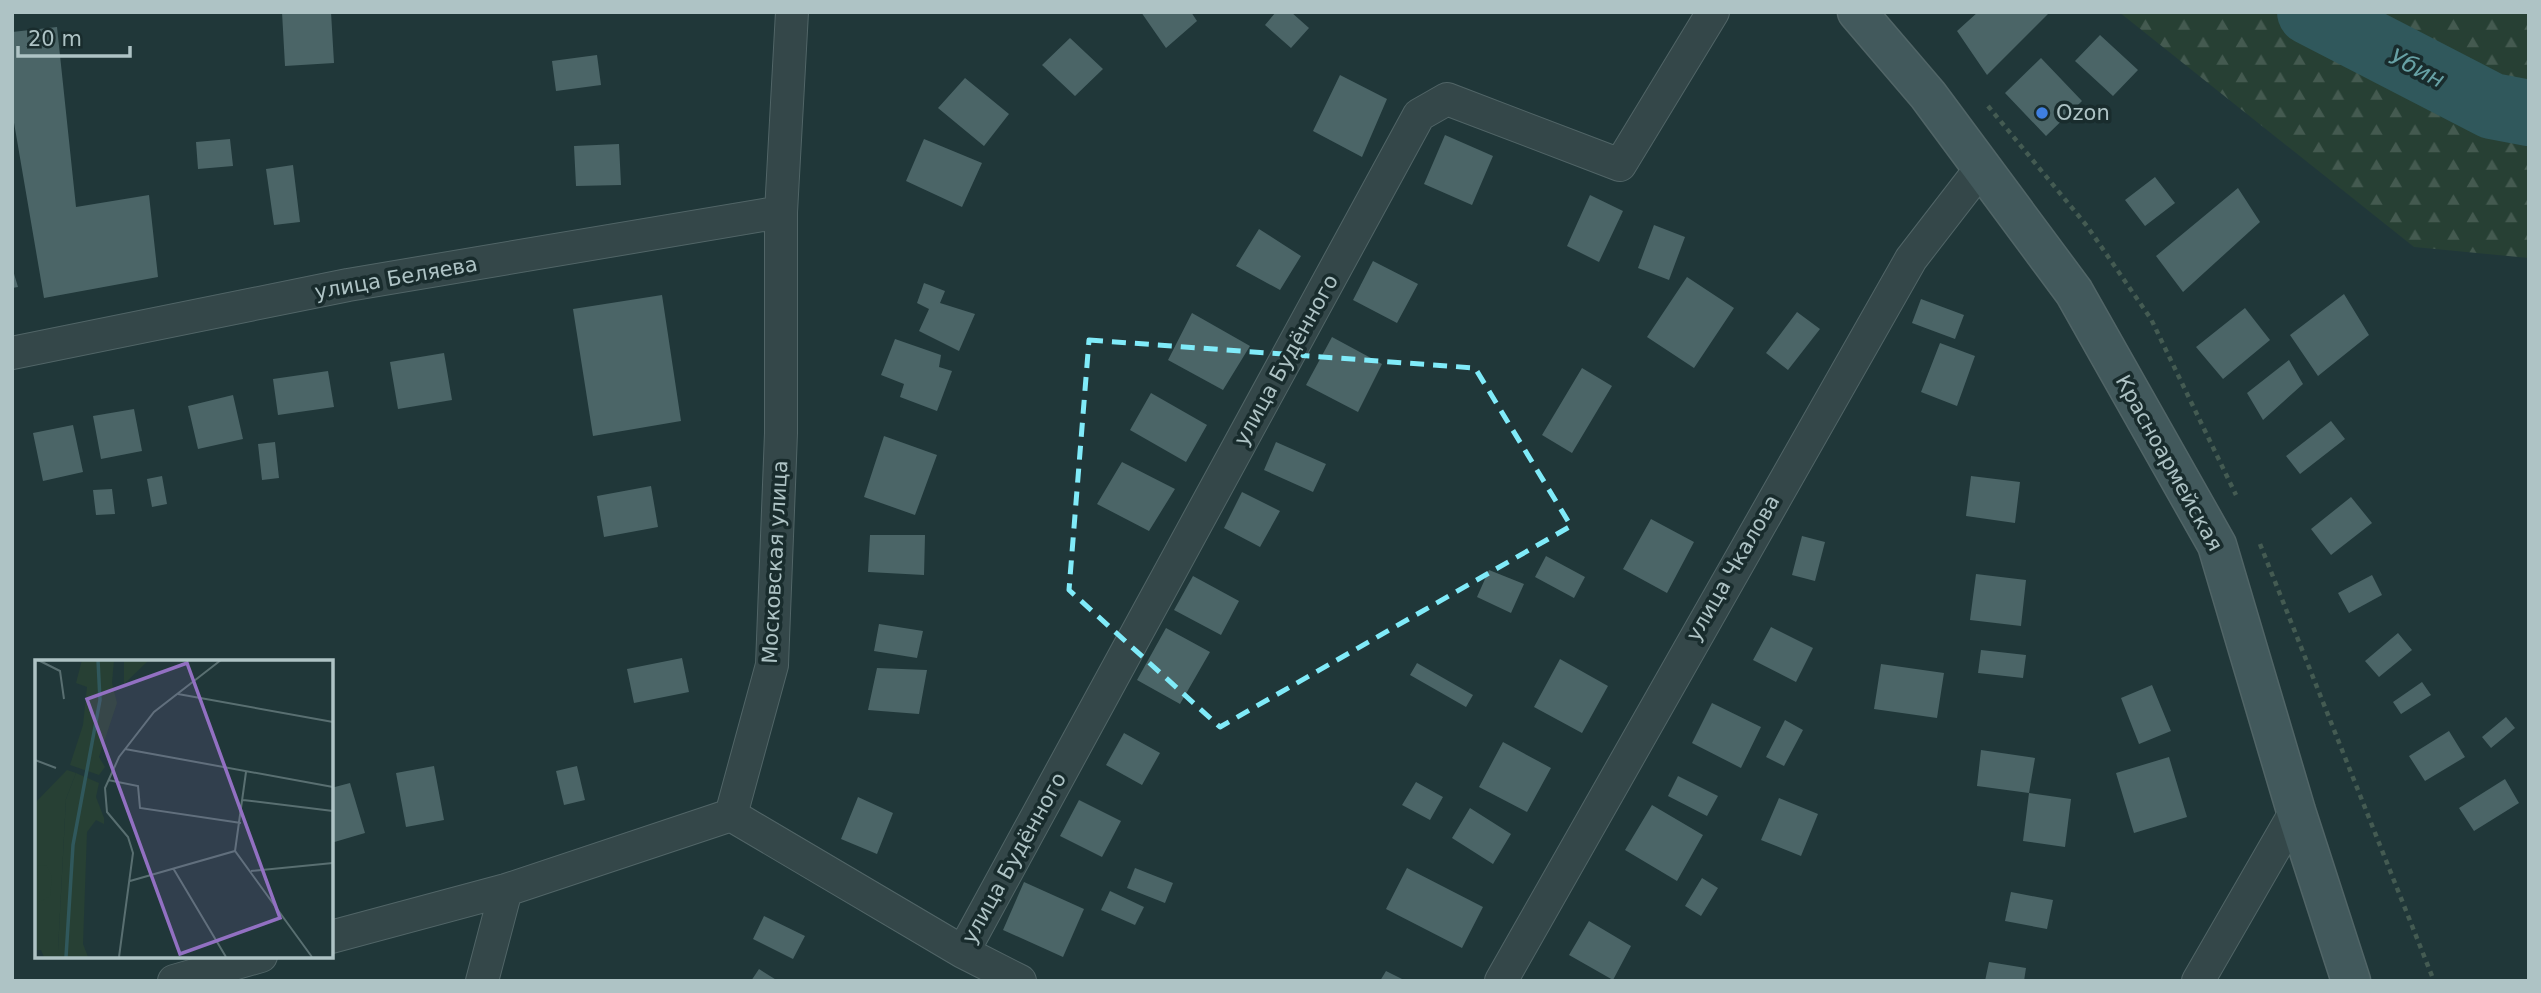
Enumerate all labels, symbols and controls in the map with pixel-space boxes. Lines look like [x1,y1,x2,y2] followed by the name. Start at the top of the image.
[18,14,130,58] scale bar
[28,27,82,51] text: 20 m
[2385,43,2449,93] water label: Убин
[2056,101,2110,125] place label: Ozon
[2034,105,2050,121] marker: Ozon
[313,252,479,304] street label: улица Беляева
[1229,270,1343,450] street label: улица Будённого
[2111,371,2227,555] street label: Красноармейская
[758,460,792,664] street label: Московская улица
[1681,491,1785,645] street label: улица Чкалова
[35,660,332,958] inset map
[957,768,1071,948] street label: улица Будённого

